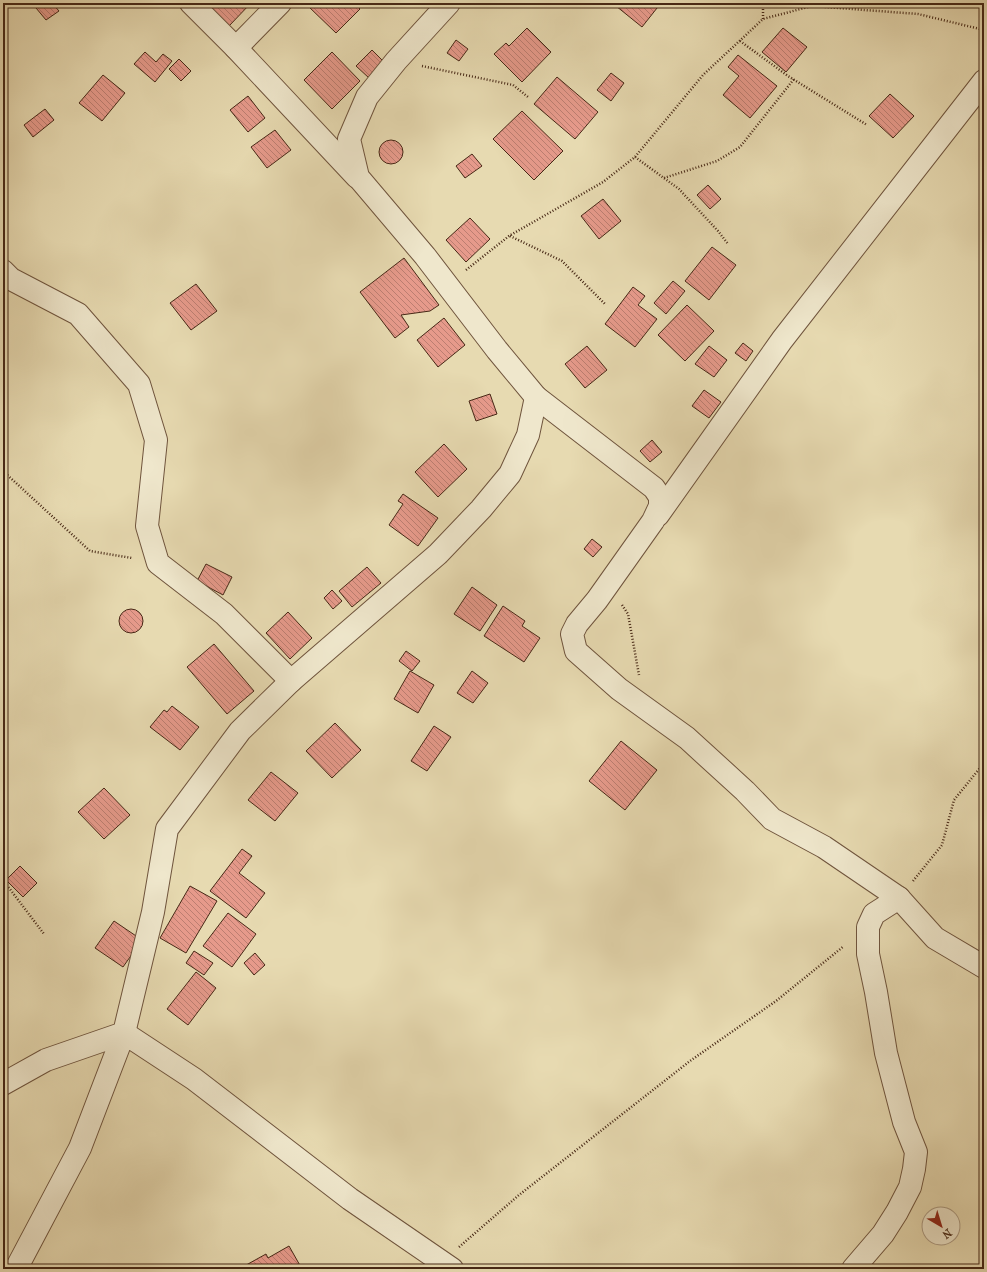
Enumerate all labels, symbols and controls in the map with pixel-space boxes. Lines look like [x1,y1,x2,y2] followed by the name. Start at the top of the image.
[921,1206,961,1246] north arrow
[939,1226,954,1242] text: N

